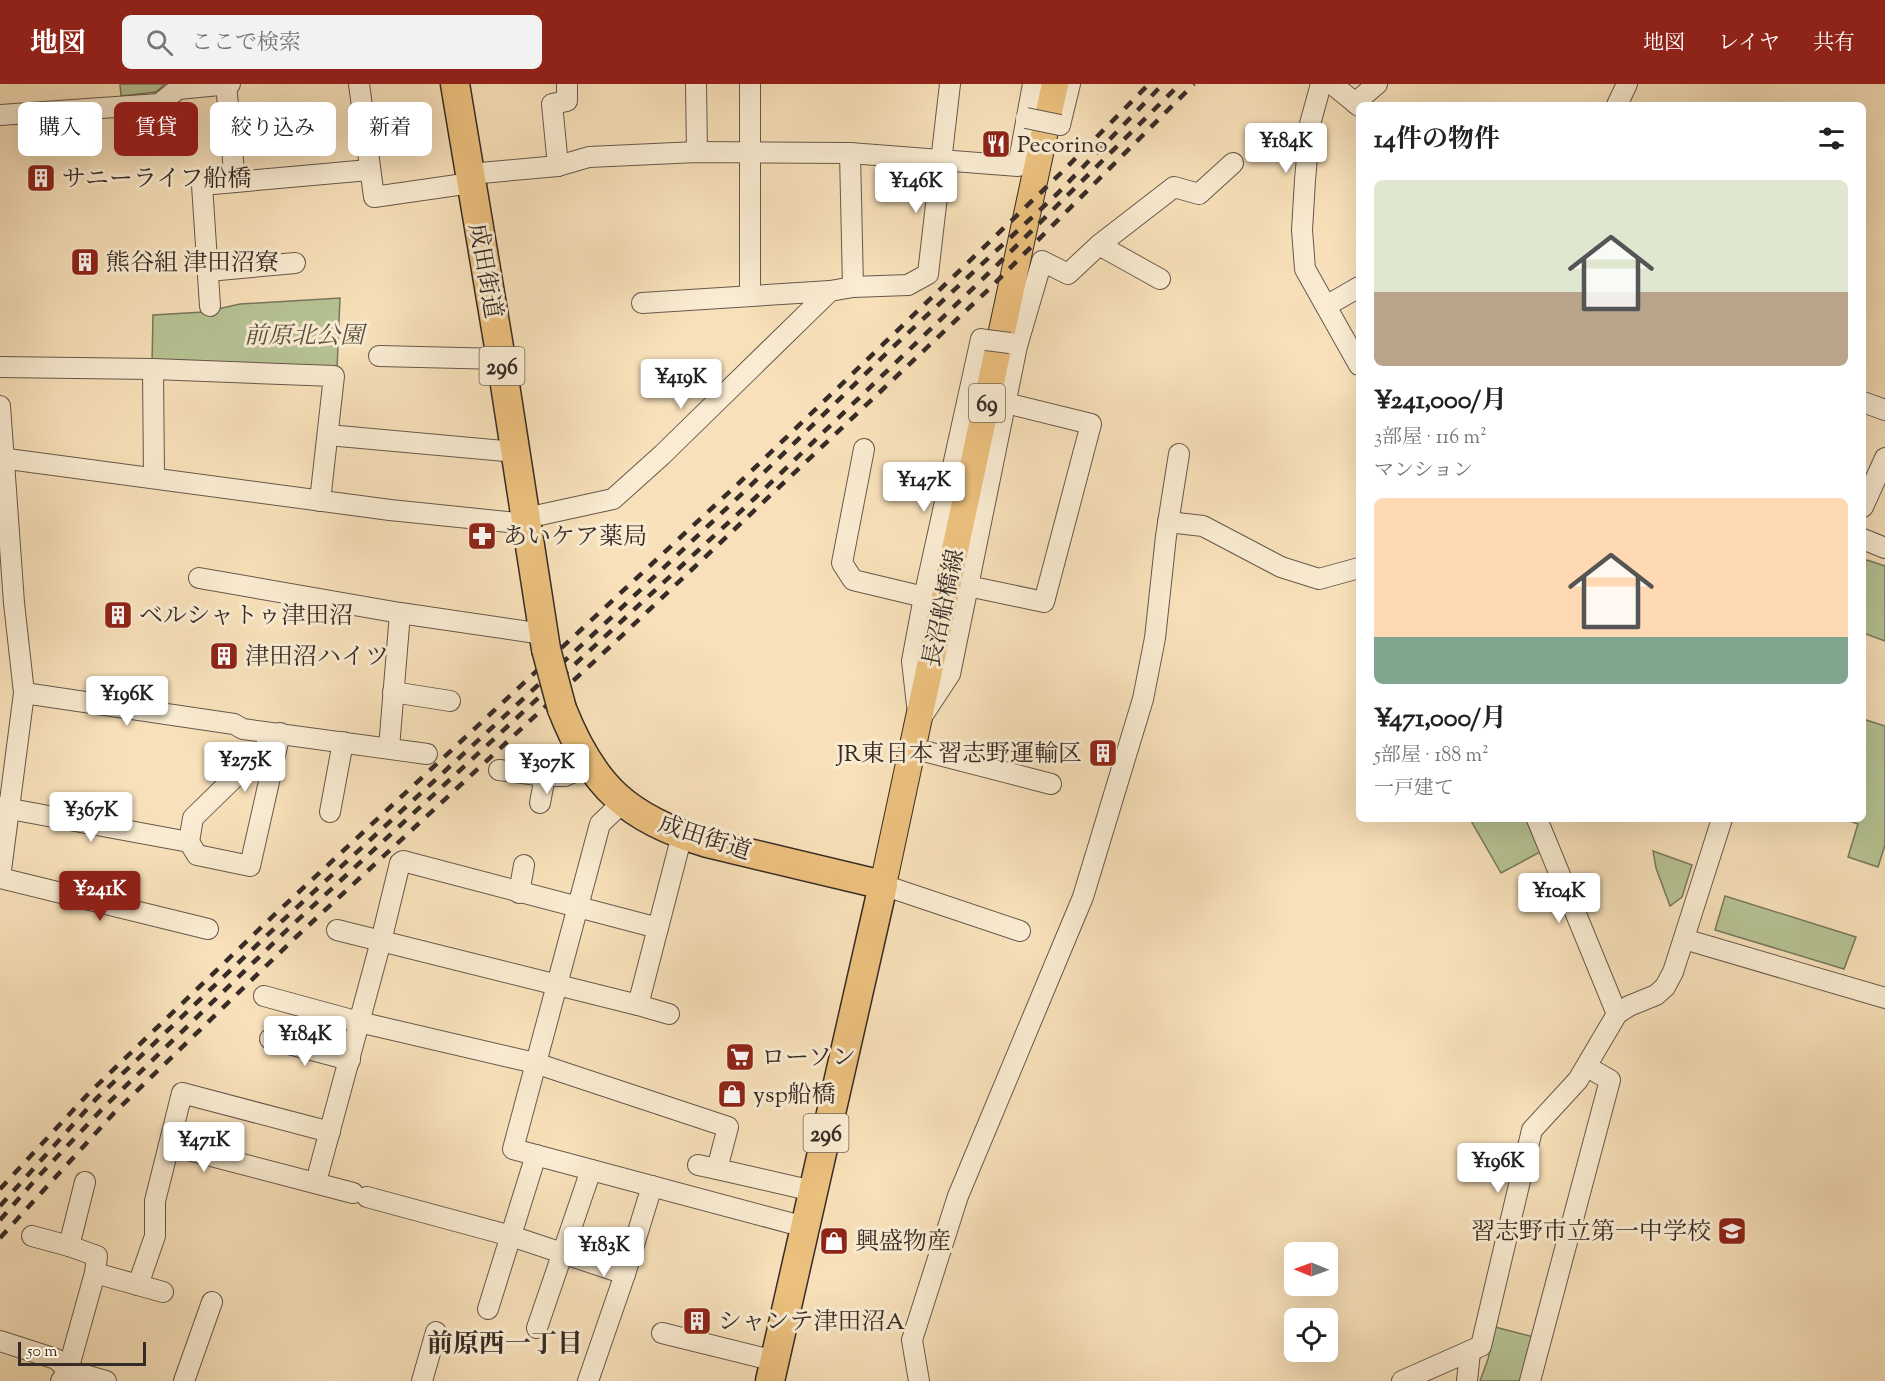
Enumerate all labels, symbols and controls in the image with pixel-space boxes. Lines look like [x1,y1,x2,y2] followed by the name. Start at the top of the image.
[122,15,542,69] search box
[30,25,86,65] text: 地図
[143,26,176,59] icon: search
[191,28,301,60] text: ここで検索
[1643,29,1685,59] text: 地図
[1718,29,1780,59] text: レイヤ
[1813,29,1855,59] text: 共有
[18,102,102,156] chip: 購入
[114,102,198,156] chip: 賃貸
[210,102,336,156] chip: 絞り込み
[348,102,432,156] chip: 新着
[1374,122,1500,159] text: 14件の物件
[1815,122,1848,155] icon: filters
[1244,123,1328,174] pin: ¥184K
[980,128,1012,160] restaurant icon: Pecorino
[1259,128,1313,157] text: ¥184K
[1017,129,1108,163] place label: Pecorino
[25,162,57,194] building icon: サニーライフ船橋
[62,163,252,197] place label: サニーライフ船橋
[874,163,958,214] pin: ¥146K
[889,168,943,197] text: ¥146K
[1557,219,1665,327] icon: home
[459,221,509,322] street label: 成田街道
[69,246,101,278] building icon: 熊谷組 津田沼寮
[106,247,279,281] place label: 熊谷組 津田沼寮
[244,320,368,354] park label: 前原北公園
[480,347,524,385] road number: 296
[639,359,723,410] pin: ¥419K
[655,364,707,393] text: ¥419K
[1374,383,1507,420] text: ¥241,000/月
[969,384,1005,422] road number: 69
[1374,424,1487,453] text: 3部屋 · 116 m²
[1374,457,1473,486] text: マンション
[882,462,966,513] pin: ¥147K
[897,467,951,496] text: ¥147K
[466,520,498,552] pharmacy icon: あいケア薬局
[503,521,647,555] place label: あいケア薬局
[1557,537,1665,645] icon: home
[916,546,974,671] street label: 長沼船橋線
[102,599,134,631] building icon: ベルシャトゥ津田沼
[139,600,353,634] place label: ベルシャトゥ津田沼
[208,640,240,672] building icon: 津田沼ハイツ
[245,641,389,675] place label: 津田沼ハイツ
[85,676,169,727] pin: ¥196K
[100,681,154,710] text: ¥196K
[1374,701,1507,738] text: ¥471,000/月
[1087,737,1119,769] building icon: JR東日本 習志野運輸区
[835,738,1082,772] place label: JR東日本 習志野運輸区
[203,742,287,793] pin: ¥275K
[1374,742,1489,771] text: 5部屋 · 188 m²
[505,744,589,795] pin: ¥307K
[218,747,272,776] text: ¥275K
[519,749,575,778] text: ¥307K
[1374,775,1454,804] text: 一戸建て
[49,792,133,843] pin: ¥367K
[63,797,119,826] text: ¥367K
[653,808,755,870] street label: 成田街道
[58,871,142,922] pin: ¥241K
[1517,873,1601,924] pin: ¥104K
[73,876,127,905] text: ¥241K
[1532,878,1586,907] text: ¥104K
[263,1016,347,1067] pin: ¥184K
[278,1021,332,1050] text: ¥184K
[724,1041,756,1073] supermarket icon: ローソン
[761,1042,856,1076] place label: ローソン
[716,1078,748,1110] shop icon: ysp船橋
[753,1079,836,1113] place label: ysp船橋
[804,1114,848,1152] road number: 296
[162,1122,246,1173] pin: ¥471K
[177,1127,231,1156] text: ¥471K
[1456,1143,1540,1194] pin: ¥196K
[1471,1148,1525,1177] text: ¥196K
[1716,1215,1748,1247] school or university icon: 習志野市立第一中学校
[1471,1216,1711,1250] place label: 習志野市立第一中学校
[818,1225,850,1257] shop icon: 興盛物産
[855,1226,951,1260] place label: 興盛物産
[562,1227,646,1278] pin: ¥183K
[578,1232,630,1261] text: ¥183K
[1284,1242,1338,1296] north arrow
[1284,1242,1338,1362] map controls
[681,1305,713,1337] building icon: シャンテ津田沼A
[718,1306,906,1340] place label: シャンテ津田沼A
[1284,1308,1338,1362] button: locate
[427,1327,583,1364] district label: 前原西一丁目
[18,1339,146,1366] scale bar
[27,1341,58,1364] text: 50 m

